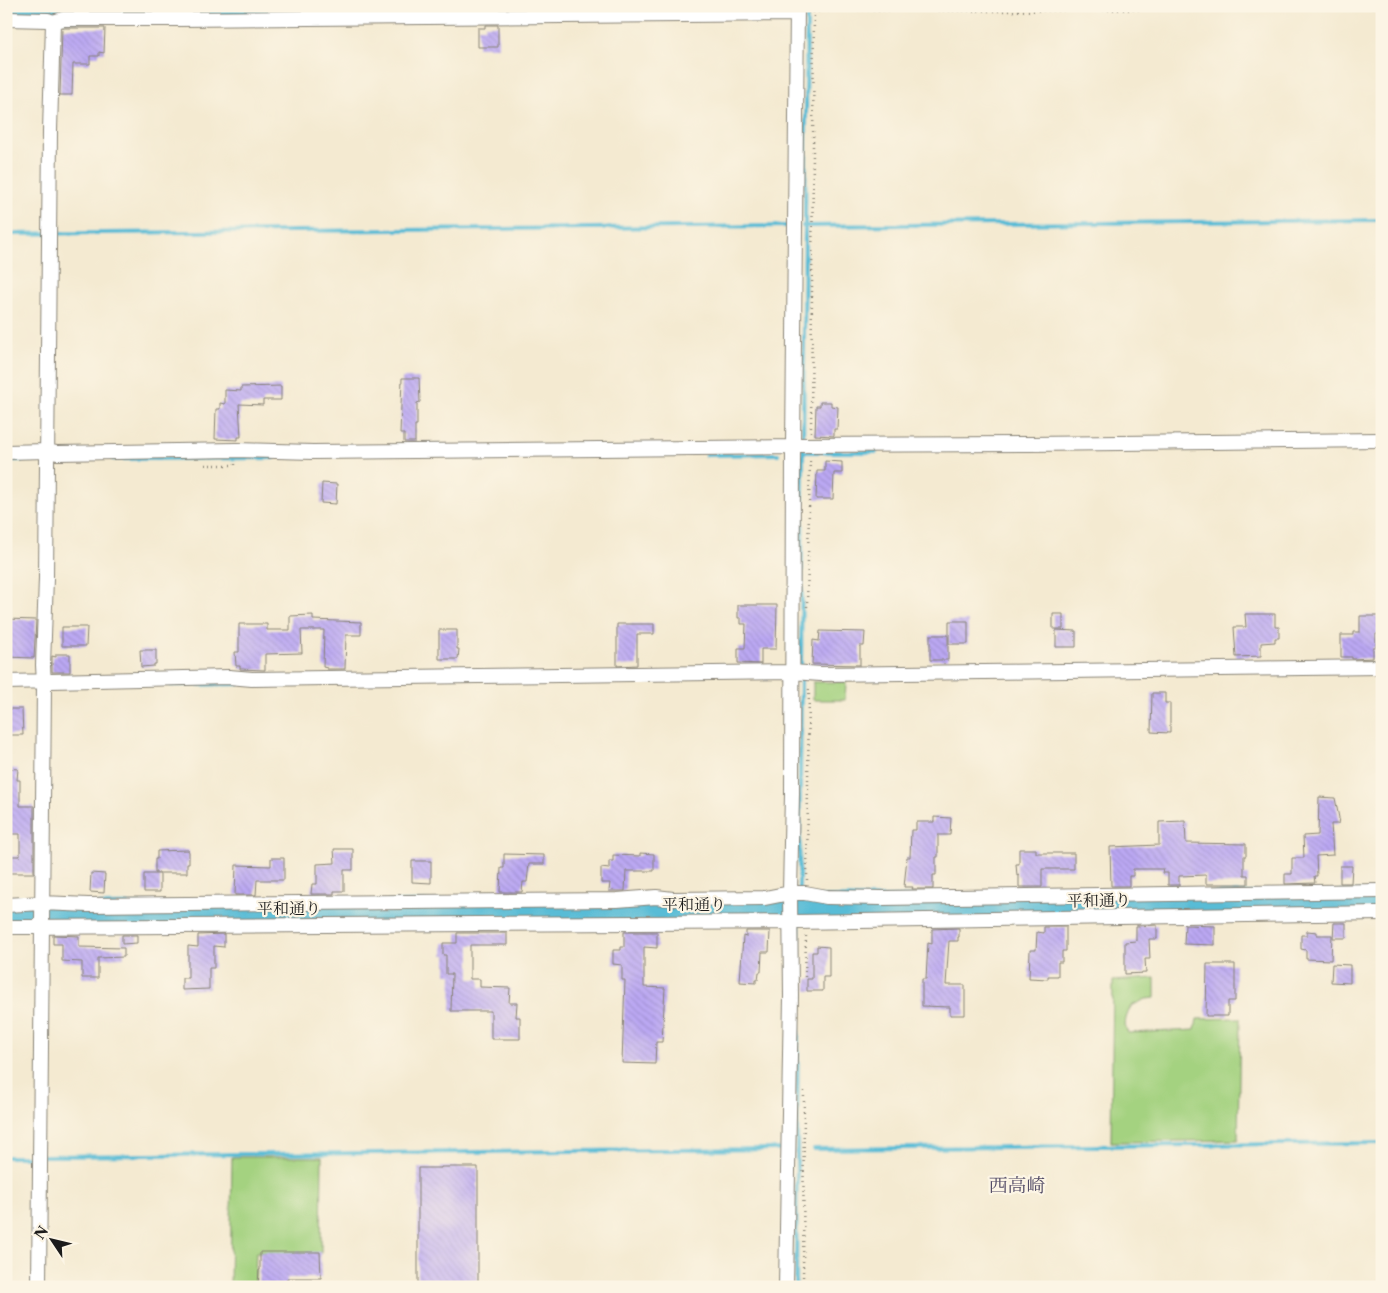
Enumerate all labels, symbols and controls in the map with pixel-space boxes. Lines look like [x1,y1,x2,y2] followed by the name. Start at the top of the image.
[1067,889,1131,911] street label: 平和通り
[662,894,726,914] street label: 平和通り
[257,898,321,918] street label: 平和通り
[988,1174,1046,1197] district label: 西高崎
[28,1216,78,1266] north arrow
[30,1222,52,1243] text: N

